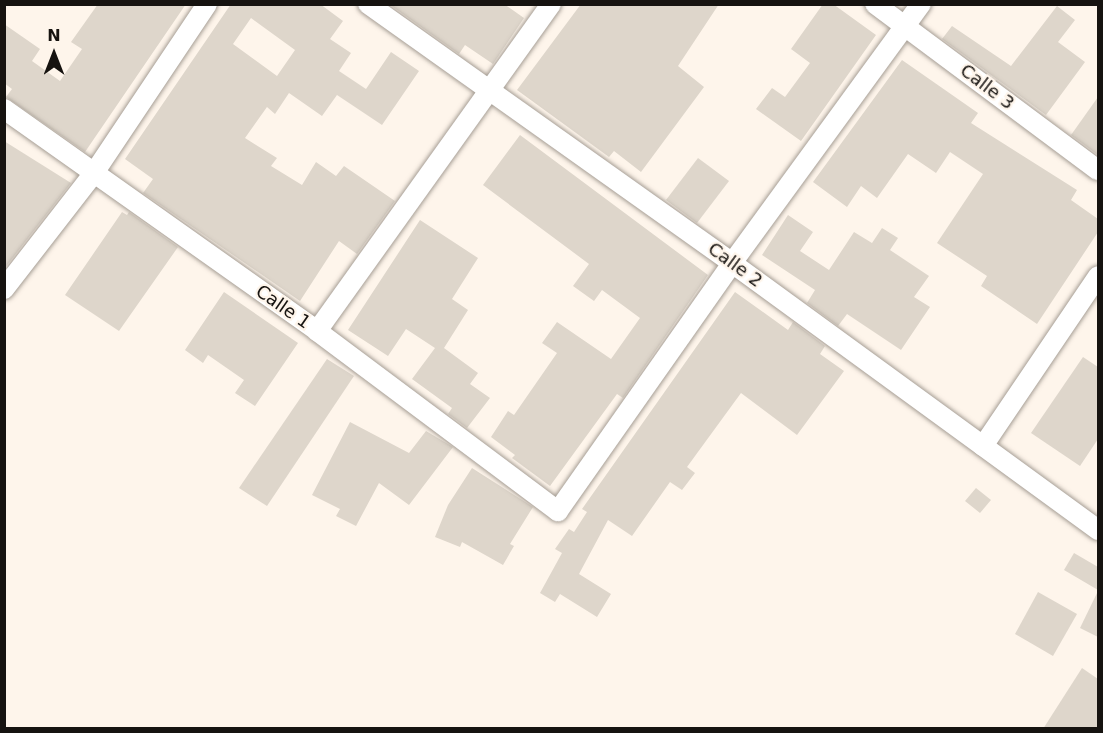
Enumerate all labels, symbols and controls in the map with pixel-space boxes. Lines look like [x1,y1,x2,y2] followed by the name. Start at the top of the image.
[24,24,84,84] north arrow
[47,26,61,45] text: N
[956,60,1018,114] street label: Calle 3
[704,238,766,292] street label: Calle 2
[251,280,315,334] street label: Calle 1

